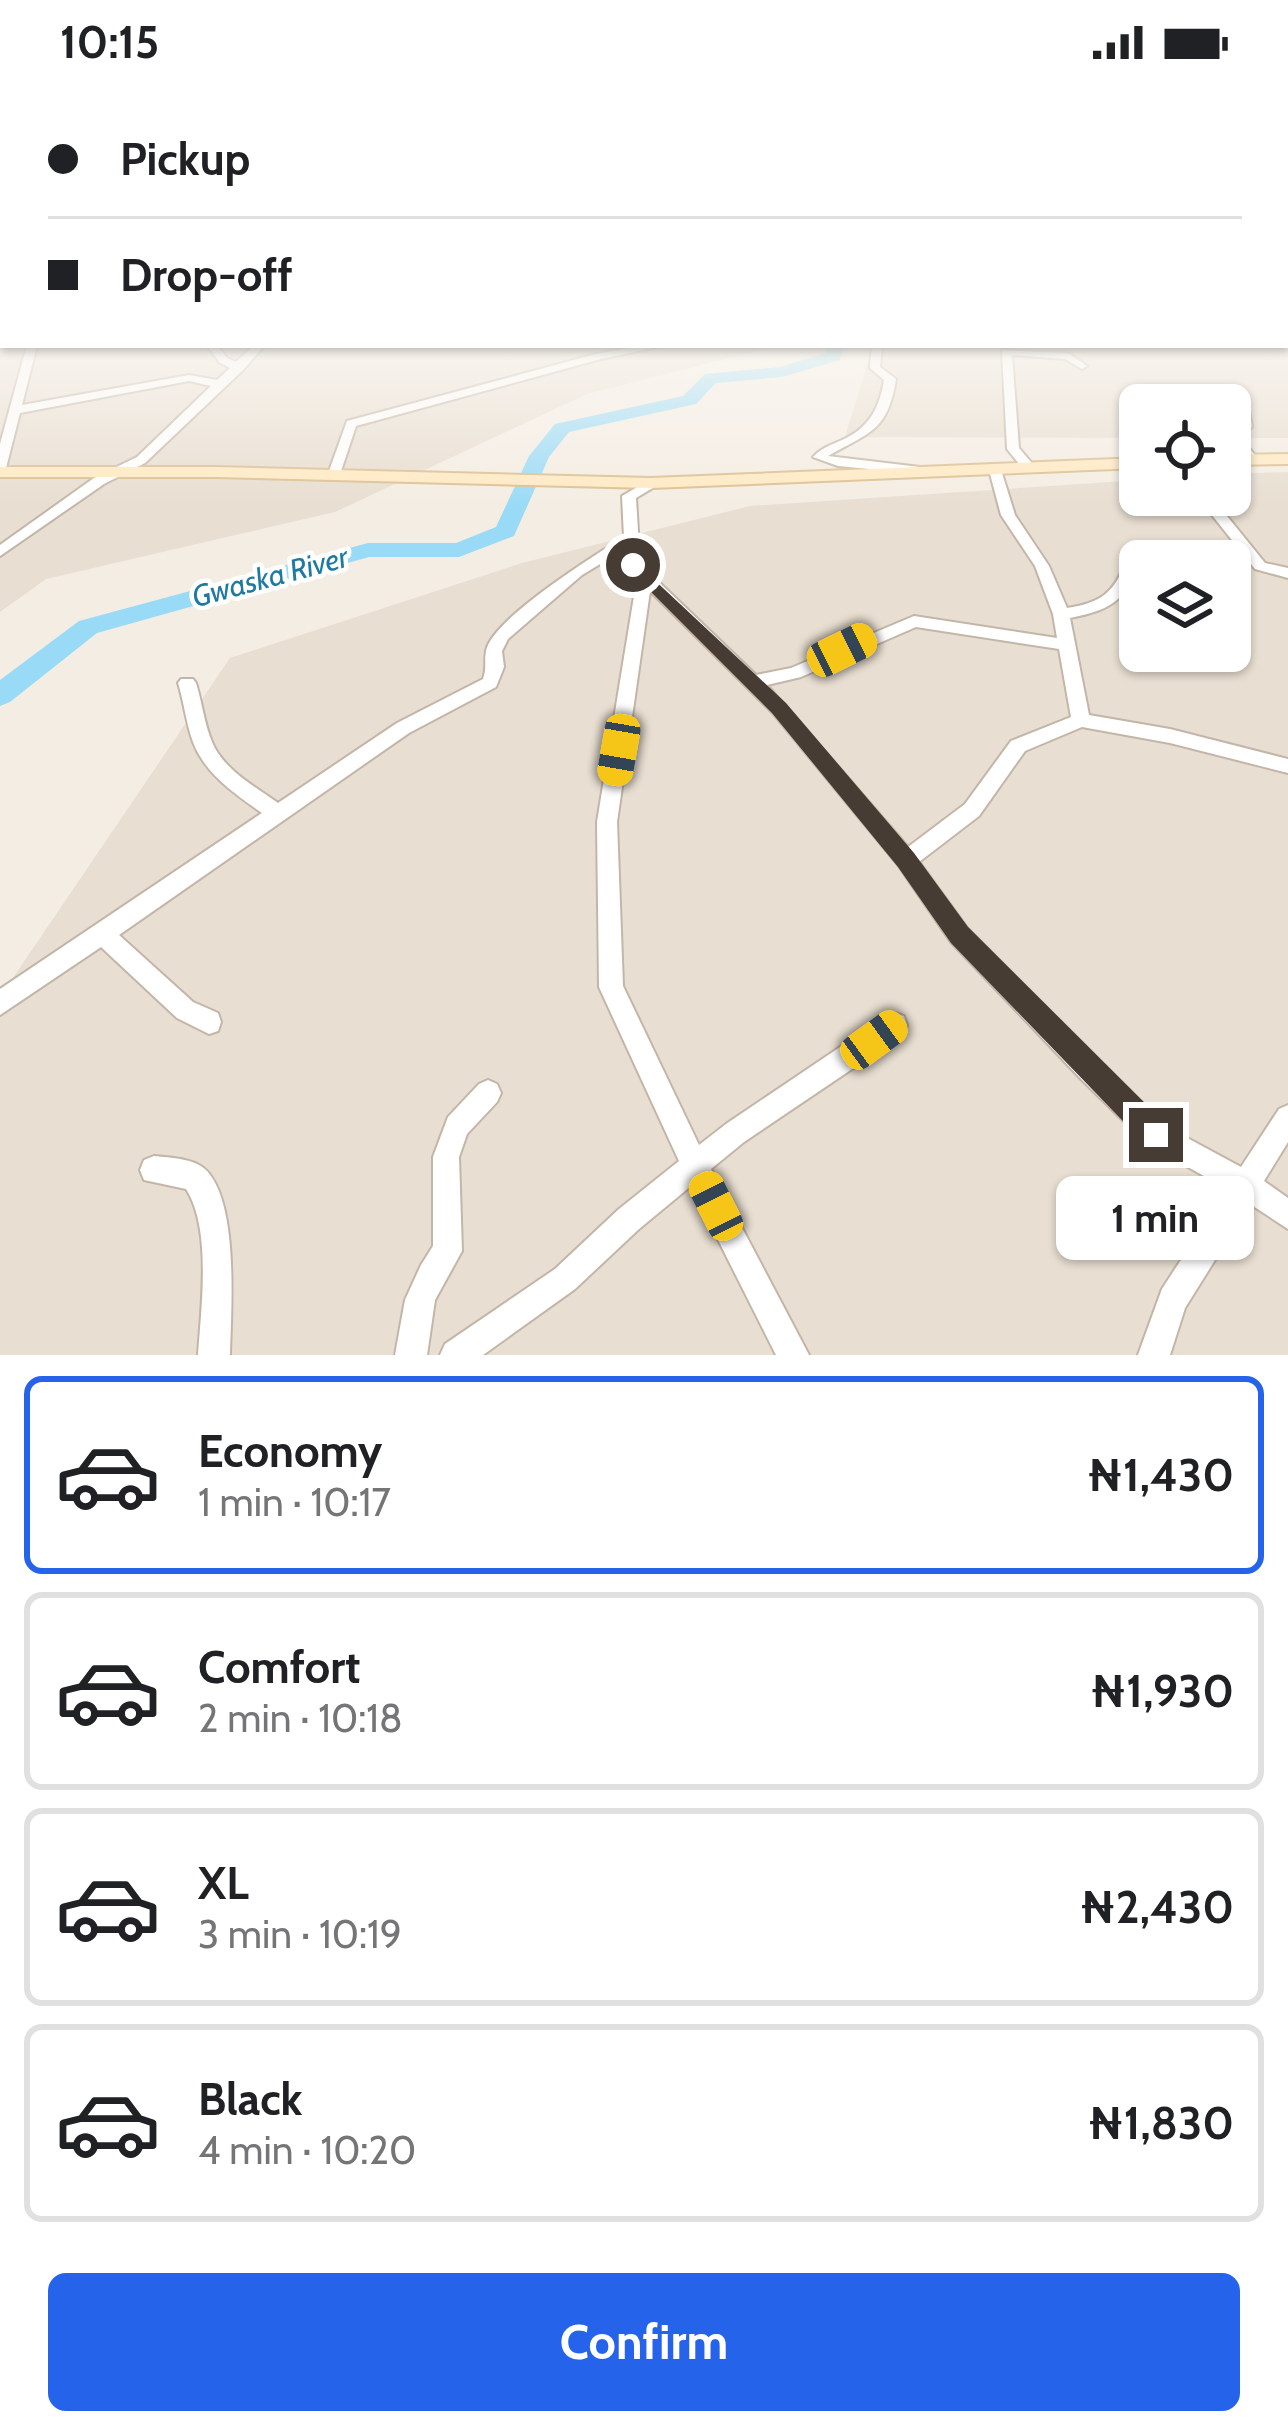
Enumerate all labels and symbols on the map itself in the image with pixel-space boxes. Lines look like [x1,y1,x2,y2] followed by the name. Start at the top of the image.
[188,537,354,615] water label: Gwaska River
[606,538,660,592] route start
[802,618,882,682] car
[595,711,643,789] car
[834,1004,914,1076] car
[1129,1108,1183,1162] route end
[684,1166,748,1246] car
[1057,1177,1255,1261] callout: 1 min

